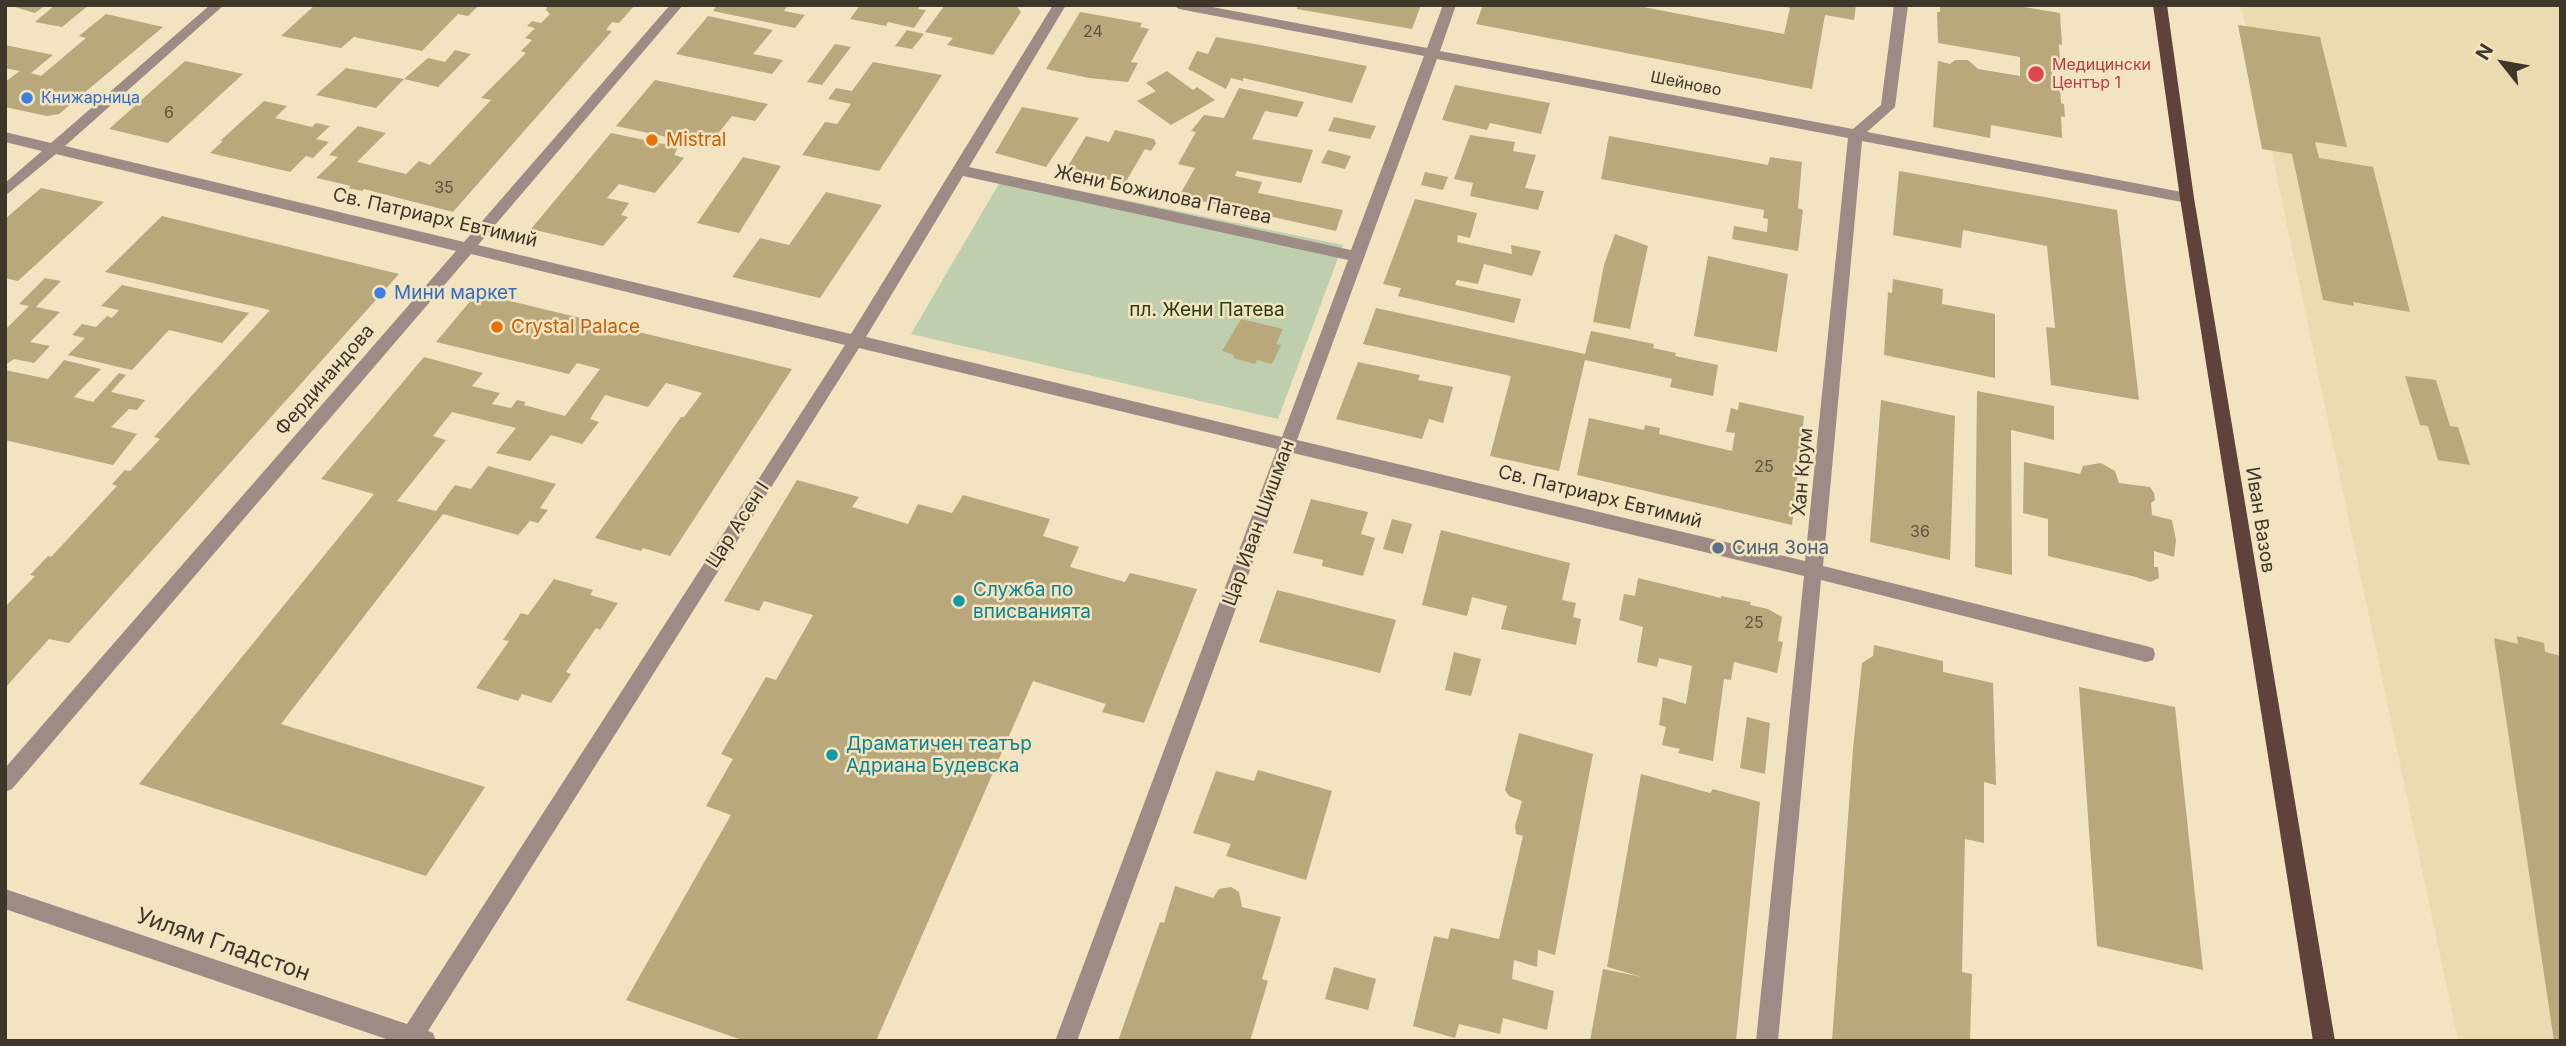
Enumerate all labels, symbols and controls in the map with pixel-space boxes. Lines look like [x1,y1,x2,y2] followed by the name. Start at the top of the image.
[1083,22,1103,42] house number: 24
[2468,28,2538,98] north arrow
[2471,40,2498,64] text: N
[2052,55,2151,93] place label: Медицински Център 1
[2026,64,2046,84] marker: Медицински Център 1
[1649,68,1723,100] street label: Шейново
[41,88,140,108] place label: Книжарница
[19,90,35,106] marker: Книжарница
[164,103,174,123] house number: 6
[666,129,726,151] place label: Mistral
[644,132,660,148] marker: Mistral
[1052,161,1274,229] street label: Жени Божилова Патева
[434,178,454,198] house number: 35
[330,183,540,253] street label: Св. Патриарх Евтимий
[394,282,517,304] place label: Мини маркет
[372,285,388,301] marker: Мини маркет
[1129,299,1285,321] park label: пл. Жени Патева
[511,316,640,338] place label: Crystal Palace
[489,319,505,335] marker: Crystal Palace
[271,320,379,440] street label: Фердинандова
[1788,427,1818,517] street label: Хан Крум
[1218,437,1300,609] street label: Цар Иван Шишман
[1754,457,1774,477] house number: 25
[1496,461,1704,533] street label: Св. Патриарх Евтимий
[2240,465,2280,575] street label: Иван Вазов
[702,478,774,572] street label: Цар Асен I
[1910,522,1930,542] house number: 36
[1732,537,1829,559] place label: Синя Зона
[1710,540,1726,556] marker: Синя Зона
[973,579,1091,623] place label: Служба по вписванията
[951,593,967,609] marker: Служба по вписванията
[1744,613,1764,633] house number: 25
[846,733,1032,777] place label: Драматичен театър Адриана Будевска
[824,747,840,763] marker: Драматичен театър Адриана Будевска
[132,902,314,988] street label: Уилям Гладстон

